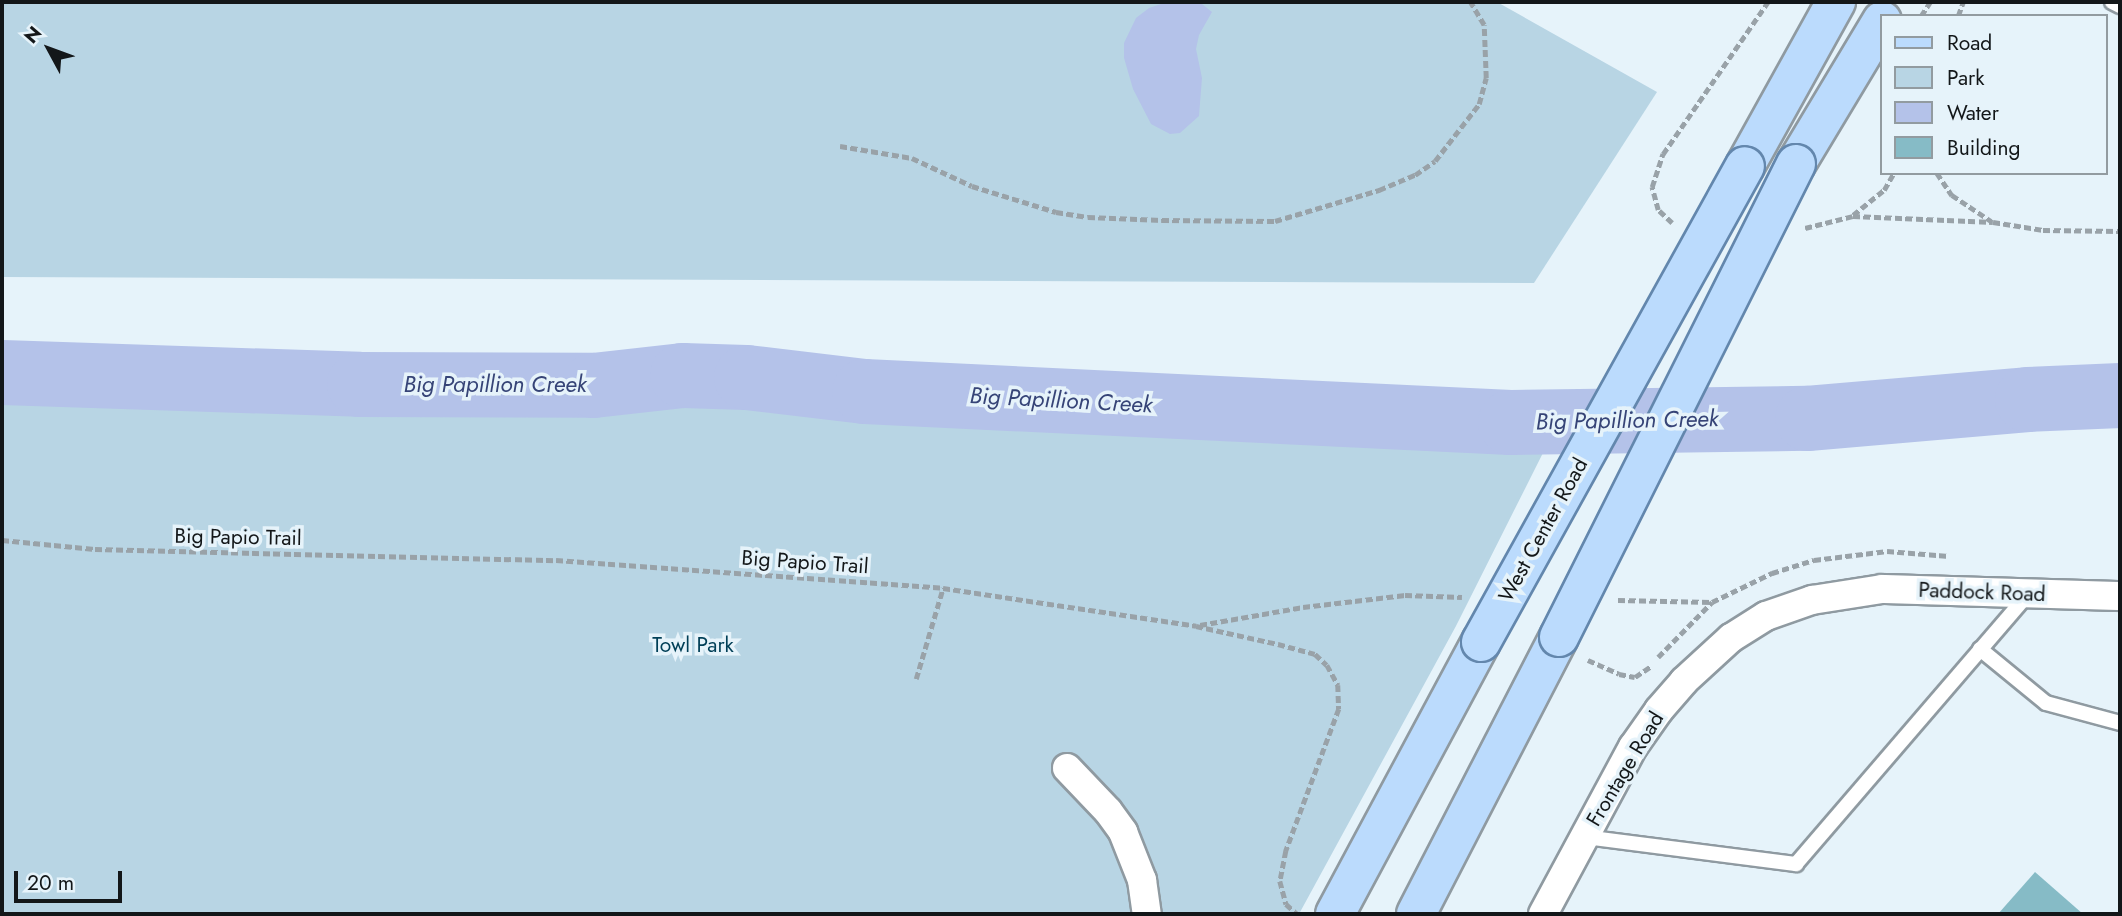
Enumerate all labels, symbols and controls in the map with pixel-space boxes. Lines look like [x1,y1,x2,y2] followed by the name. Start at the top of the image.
[14,14,84,84] north arrow
[1881,14,2108,175] legend
[18,20,48,49] text: N
[1947,28,1992,58] text: Road
[1947,63,1984,93] text: Park
[1947,98,1999,128] text: Water
[1947,133,2020,163] text: Building
[404,370,586,398] water label: Big Papillion Creek
[969,381,1153,419] water label: Big Papillion Creek
[1535,405,1719,435] water label: Big Papillion Creek
[1493,454,1593,606] street label: West Center Road
[174,523,302,551] street label: Big Papio Trail
[741,545,869,579] street label: Big Papio Trail
[1918,577,2046,607] street label: Paddock Road
[652,632,734,658] park label: Towl Park
[1581,707,1669,831] street label: Frontage Road
[18,856,126,900] scale bar
[27,868,74,898] text: 20 m

